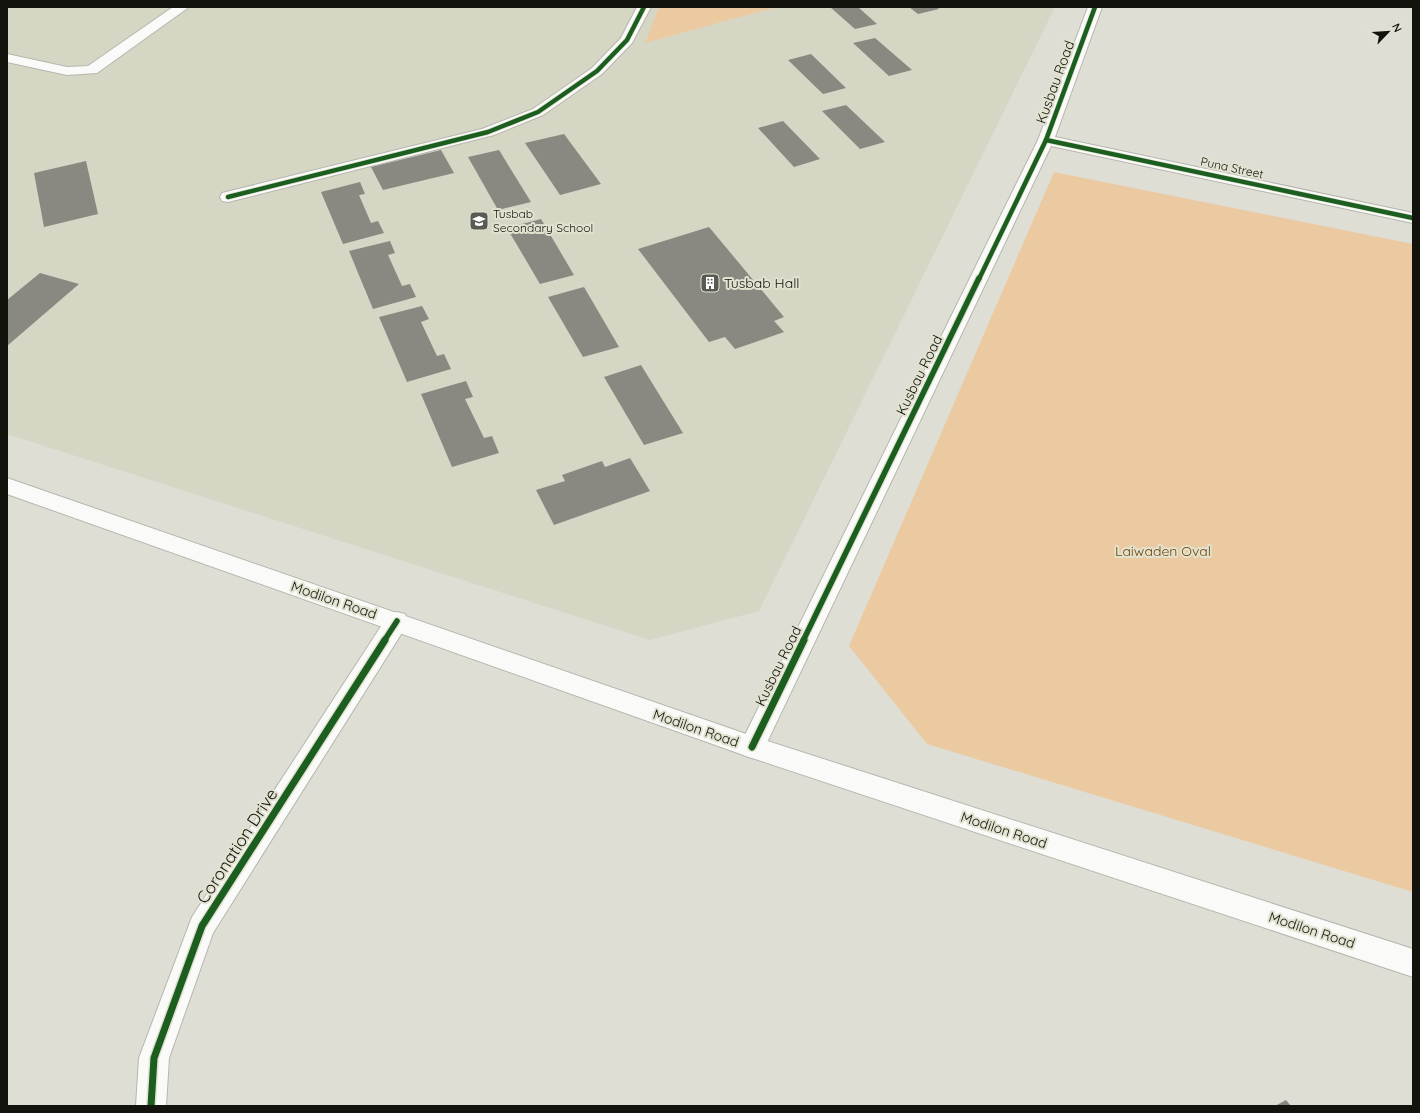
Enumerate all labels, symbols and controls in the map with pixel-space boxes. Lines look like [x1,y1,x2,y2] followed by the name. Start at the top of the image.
[1368,12,1408,52] north arrow
[1389,21,1405,34] text: N
[1032,38,1078,126] street label: Kusbau Road
[1199,154,1265,182] street label: Puna Street
[493,206,593,235] place label: Tusbab Secondary School
[468,210,490,232] school or university icon: Tusbab Secondary School
[699,272,721,294] building icon: Tusbab Hall
[724,274,800,292] place label: Tusbab Hall
[892,332,946,418] street label: Kusbau Road
[1115,542,1211,560] park label: Laiwaden Oval
[289,577,379,623] street label: Modilon Road
[751,623,805,709] street label: Kusbau Road
[651,705,741,751] street label: Modilon Road
[192,784,282,907] street label: Coronation Drive
[959,808,1049,852] street label: Modilon Road
[1267,908,1357,952] street label: Modilon Road

